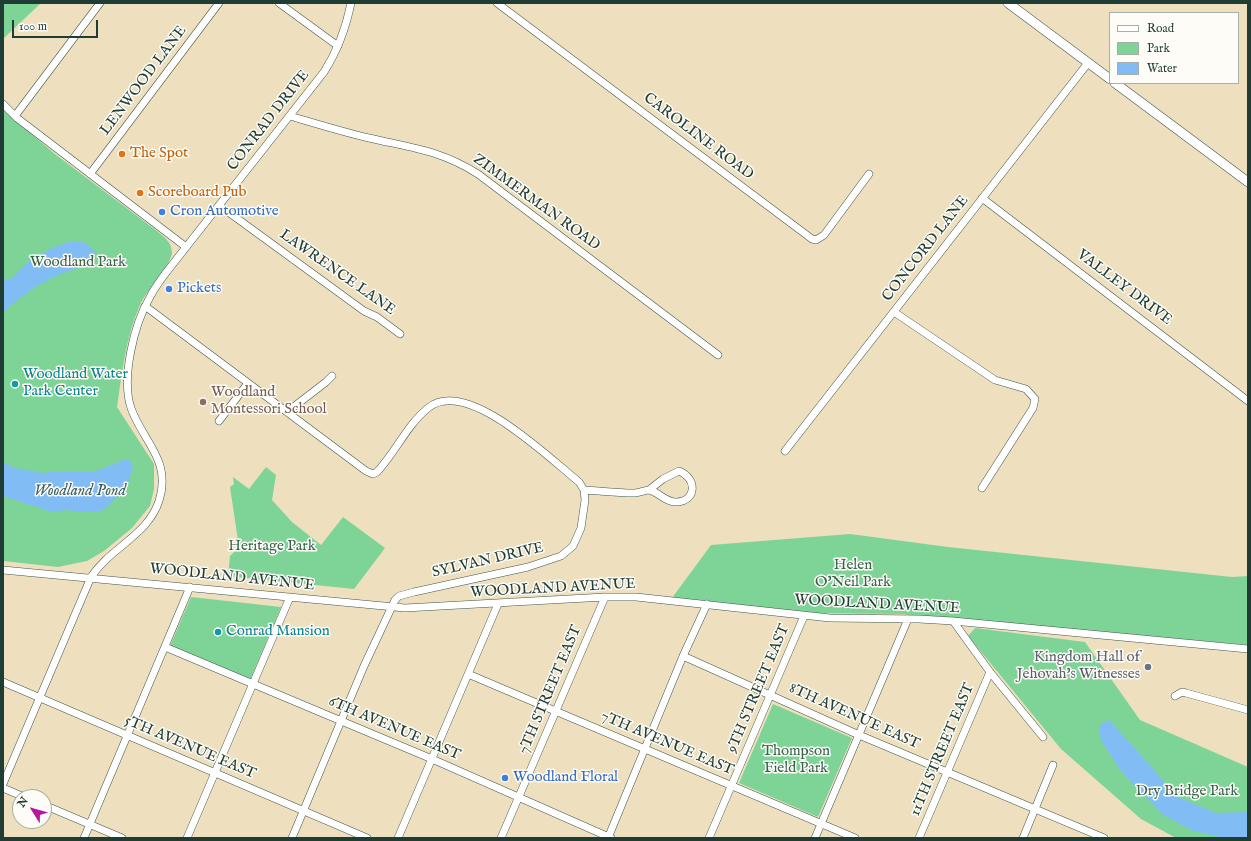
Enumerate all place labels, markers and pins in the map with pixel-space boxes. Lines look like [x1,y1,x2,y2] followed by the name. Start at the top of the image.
[130,145,188,163] place label: The Spot
[117,149,127,159] marker: The Spot
[148,184,246,202] place label: Scoreboard Pub
[135,188,145,198] marker: Scoreboard Pub
[170,203,279,221] place label: Cron Automotive
[157,207,167,217] marker: Cron Automotive
[177,280,221,298] place label: Pickets
[164,284,174,294] marker: Pickets
[23,366,128,401] place label: Woodland Water Park Center
[10,379,20,389] marker: Woodland Water Park Center
[211,384,327,419] place label: Woodland Montessori School
[198,397,208,407] marker: Woodland Montessori School
[226,623,330,641] place label: Conrad Mansion
[213,627,223,637] marker: Conrad Mansion
[1017,649,1140,684] place label: Kingdom Hall of Jehovah's Witnesses
[1143,662,1153,672] marker: Kingdom Hall of Jehovah's Witnesses
[513,769,618,787] place label: Woodland Floral
[500,773,510,783] marker: Woodland Floral

